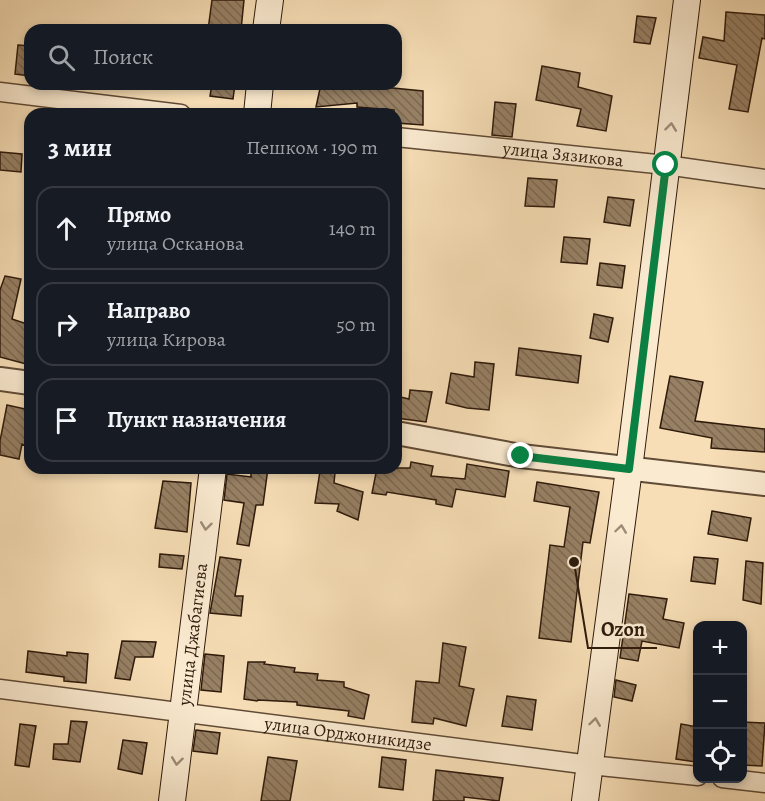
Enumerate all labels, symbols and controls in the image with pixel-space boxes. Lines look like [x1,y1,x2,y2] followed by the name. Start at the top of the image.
[24,24,402,90] search box
[45,41,78,74] icon: search
[93,42,153,72] text: Поиск
[664,122,677,132] one-way arrow
[48,130,112,165] text: 3 мин
[246,134,378,161] text: Пешком · 190 m
[501,136,625,173] street label: улица Зязикова
[652,151,678,177] route start
[107,200,171,230] text: Прямо
[50,212,83,245] icon: ahead
[329,215,376,242] text: 140 m
[107,230,244,257] text: улица Осканова
[107,296,190,326] text: Направо
[50,308,83,341] icon: right
[336,311,376,338] text: 50 m
[107,326,226,353] text: улица Кирова
[50,404,83,437] icon: arrive
[107,405,286,435] text: Пункт назначения
[507,442,533,468] route end
[200,521,213,531] one-way arrow
[615,524,627,534] one-way arrow
[172,561,213,708] street label: улица Джабагиева
[588,610,657,648] callout: Ozon
[601,616,645,643] text: Ozon
[693,621,747,783] map controls
[693,621,747,675] button: +
[693,675,747,729] button: −
[262,711,433,757] street label: улица Орджоникидзе
[589,718,601,727] one-way arrow
[693,729,747,783] button: locate
[171,757,183,766] one-way arrow

